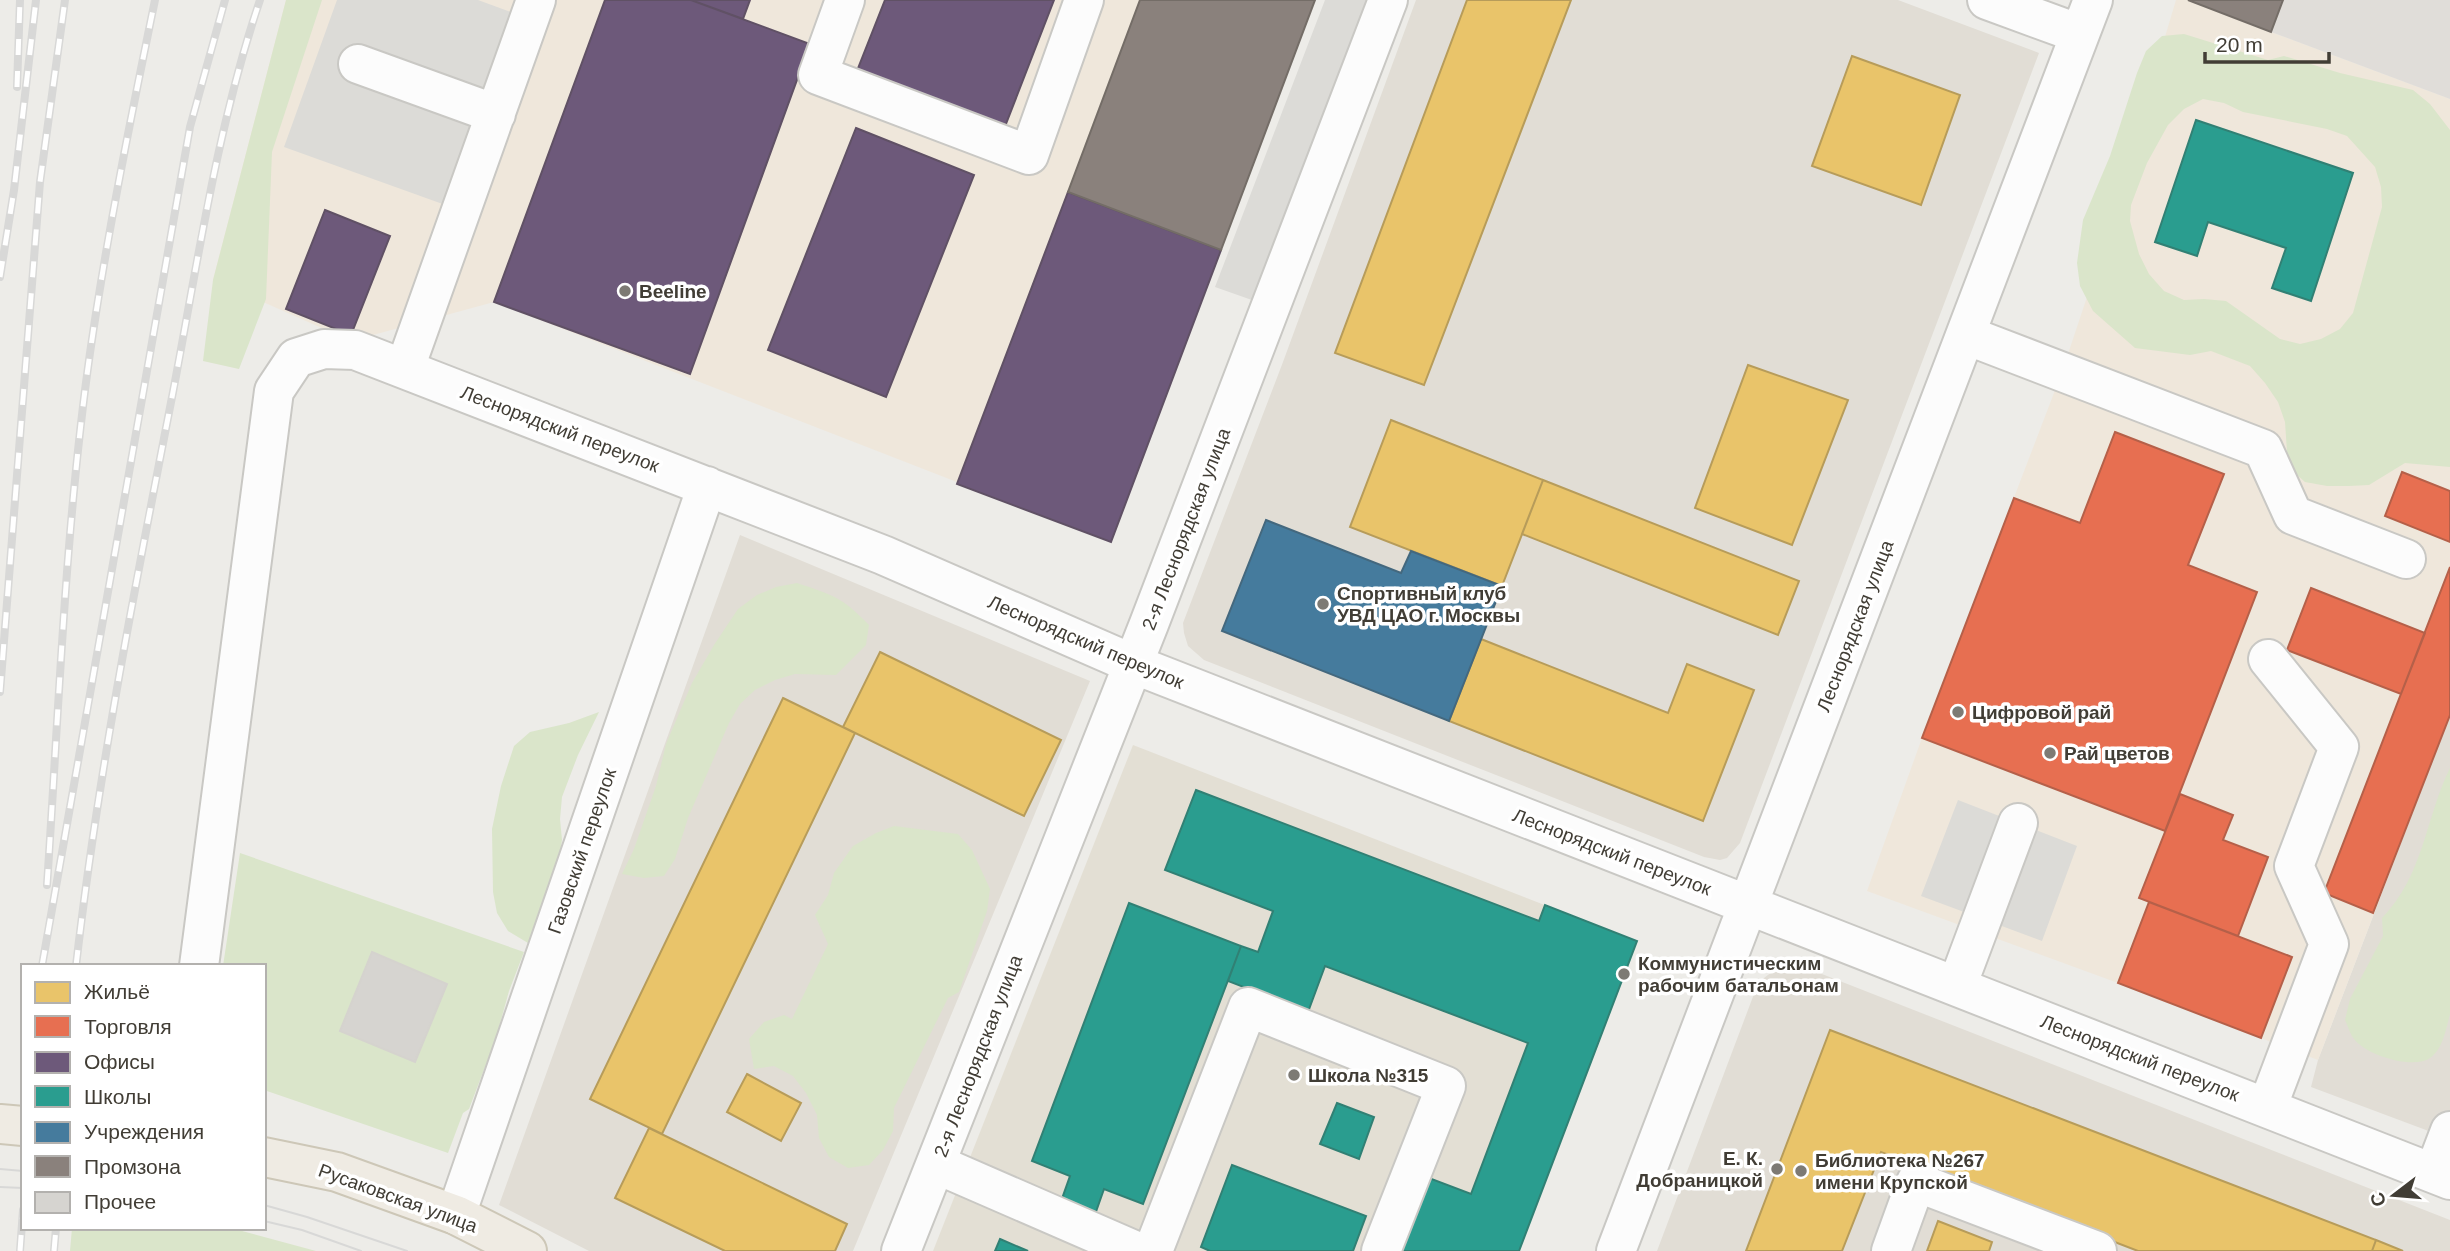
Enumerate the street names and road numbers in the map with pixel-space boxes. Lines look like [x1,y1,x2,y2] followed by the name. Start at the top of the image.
[458,381,663,477] street label: Леснорядский переулок
[1138,425,1234,633] street label: 2-я Леснорядская улица
[1813,537,1898,715] street label: Леснорядская улица
[985,591,1188,693] street label: Леснорядский переулок
[544,765,620,937] street label: Газовский переулок
[1510,804,1715,900] street label: Леснорядский переулок
[930,952,1026,1160] street label: 2-я Леснорядская улица
[2038,1010,2243,1106] street label: Леснорядский переулок
[316,1159,481,1237] street label: Русаковская улица

